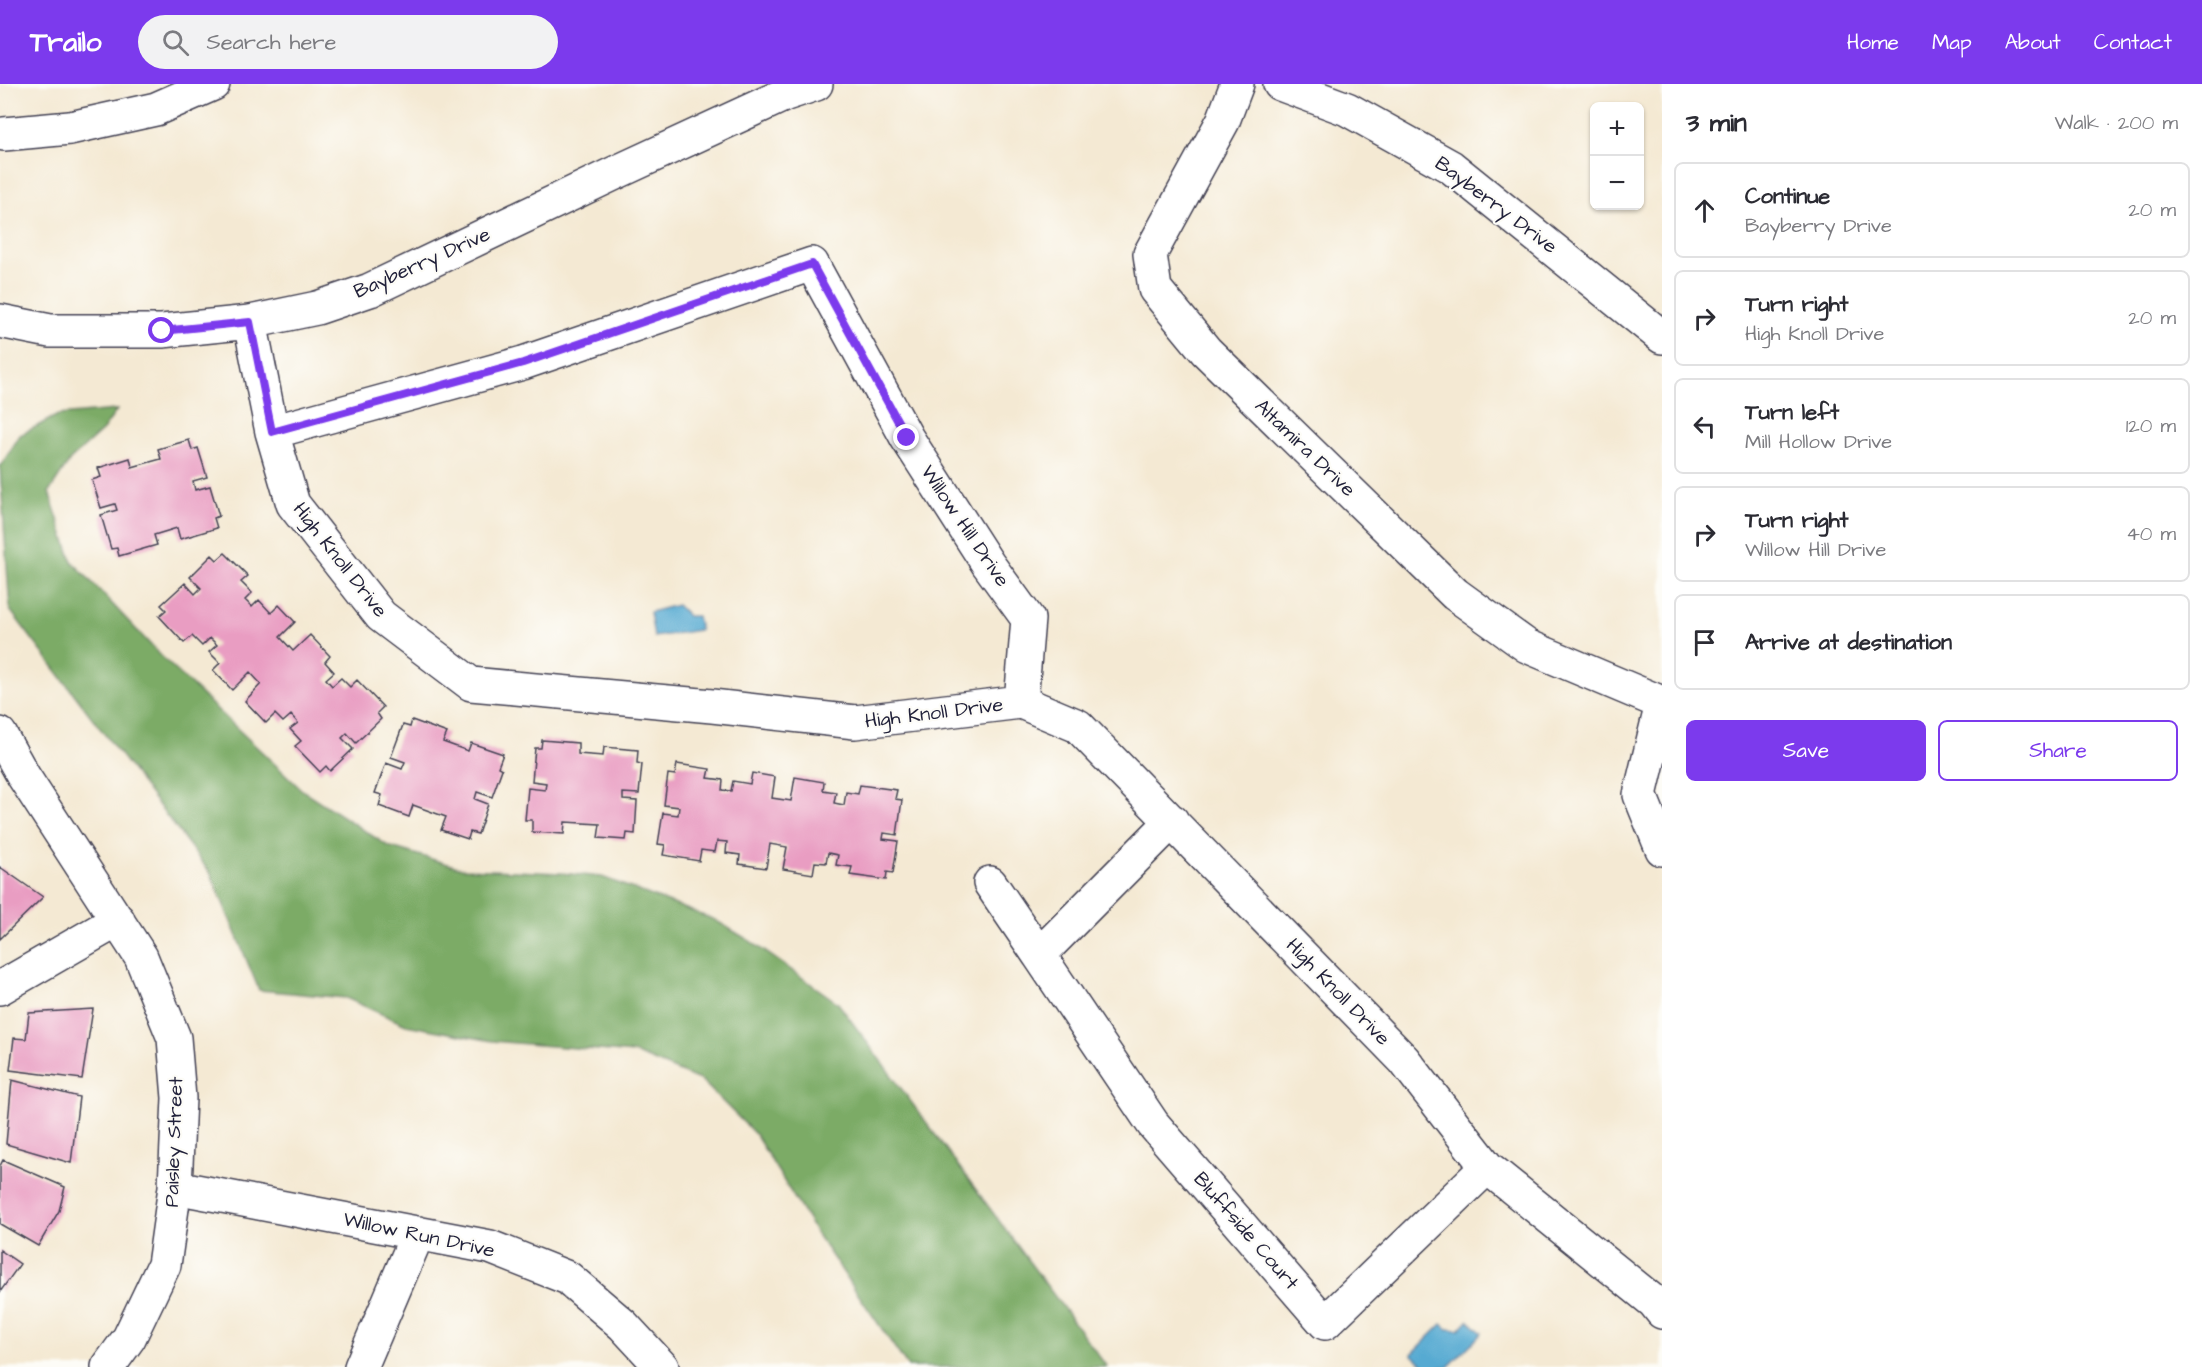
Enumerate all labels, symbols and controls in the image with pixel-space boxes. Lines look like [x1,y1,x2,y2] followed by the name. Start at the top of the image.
[138,15,558,69] search box
[30,23,102,62] text: Trailo
[159,26,192,59] icon: search
[207,27,336,58] text: Search here
[1847,28,1899,57] text: Home
[1932,28,1972,57] text: Map
[2005,28,2061,57] text: About
[2094,28,2172,57] text: Contact
[1590,102,1644,210] map controls
[1590,102,1644,156] button: +
[1686,105,1747,141] text: 3 min
[2055,109,2178,137] text: Walk · 200 m
[1428,150,1563,261] street label: Bayberry Drive
[1590,156,1644,210] button: −
[1745,181,1830,212] text: Continue
[1688,194,1721,227] icon: ahead
[2128,196,2176,224] text: 20 m
[1745,212,1892,240] text: Bayberry Drive
[349,220,495,307] street label: Bayberry Drive
[1745,289,1848,320] text: Turn right
[1688,302,1721,335] icon: right
[2128,304,2176,332] text: 20 m
[148,317,174,343] route start
[1745,320,1884,348] text: High Knoll Drive
[1248,393,1362,503] street label: Altamira Drive
[1745,397,1839,428] text: Turn left
[1688,410,1721,443] icon: left
[2126,412,2176,440] text: 120 m
[893,424,919,450] route end
[1745,428,1892,456] text: Mill Hollow Drive
[914,460,1016,593] street label: Willow Hill Drive
[285,497,394,624] street label: High Knoll Drive
[1745,505,1848,536] text: Turn right
[1688,518,1721,551] icon: right
[2126,520,2176,548] text: 40 m
[1745,536,1886,564] text: Willow Hill Drive
[1688,626,1721,659] icon: arrive
[1745,627,1952,658] text: Arrive at destination
[863,691,1005,736] street label: High Knoll Drive
[1686,720,1926,781] button: Save
[1938,720,2178,781] button: Share
[1279,932,1397,1053] street label: High Knoll Drive
[158,1076,191,1208] street label: Paisley Street
[1187,1166,1305,1296] street label: Bluffside Court
[341,1205,497,1265] street label: Willow Run Drive

